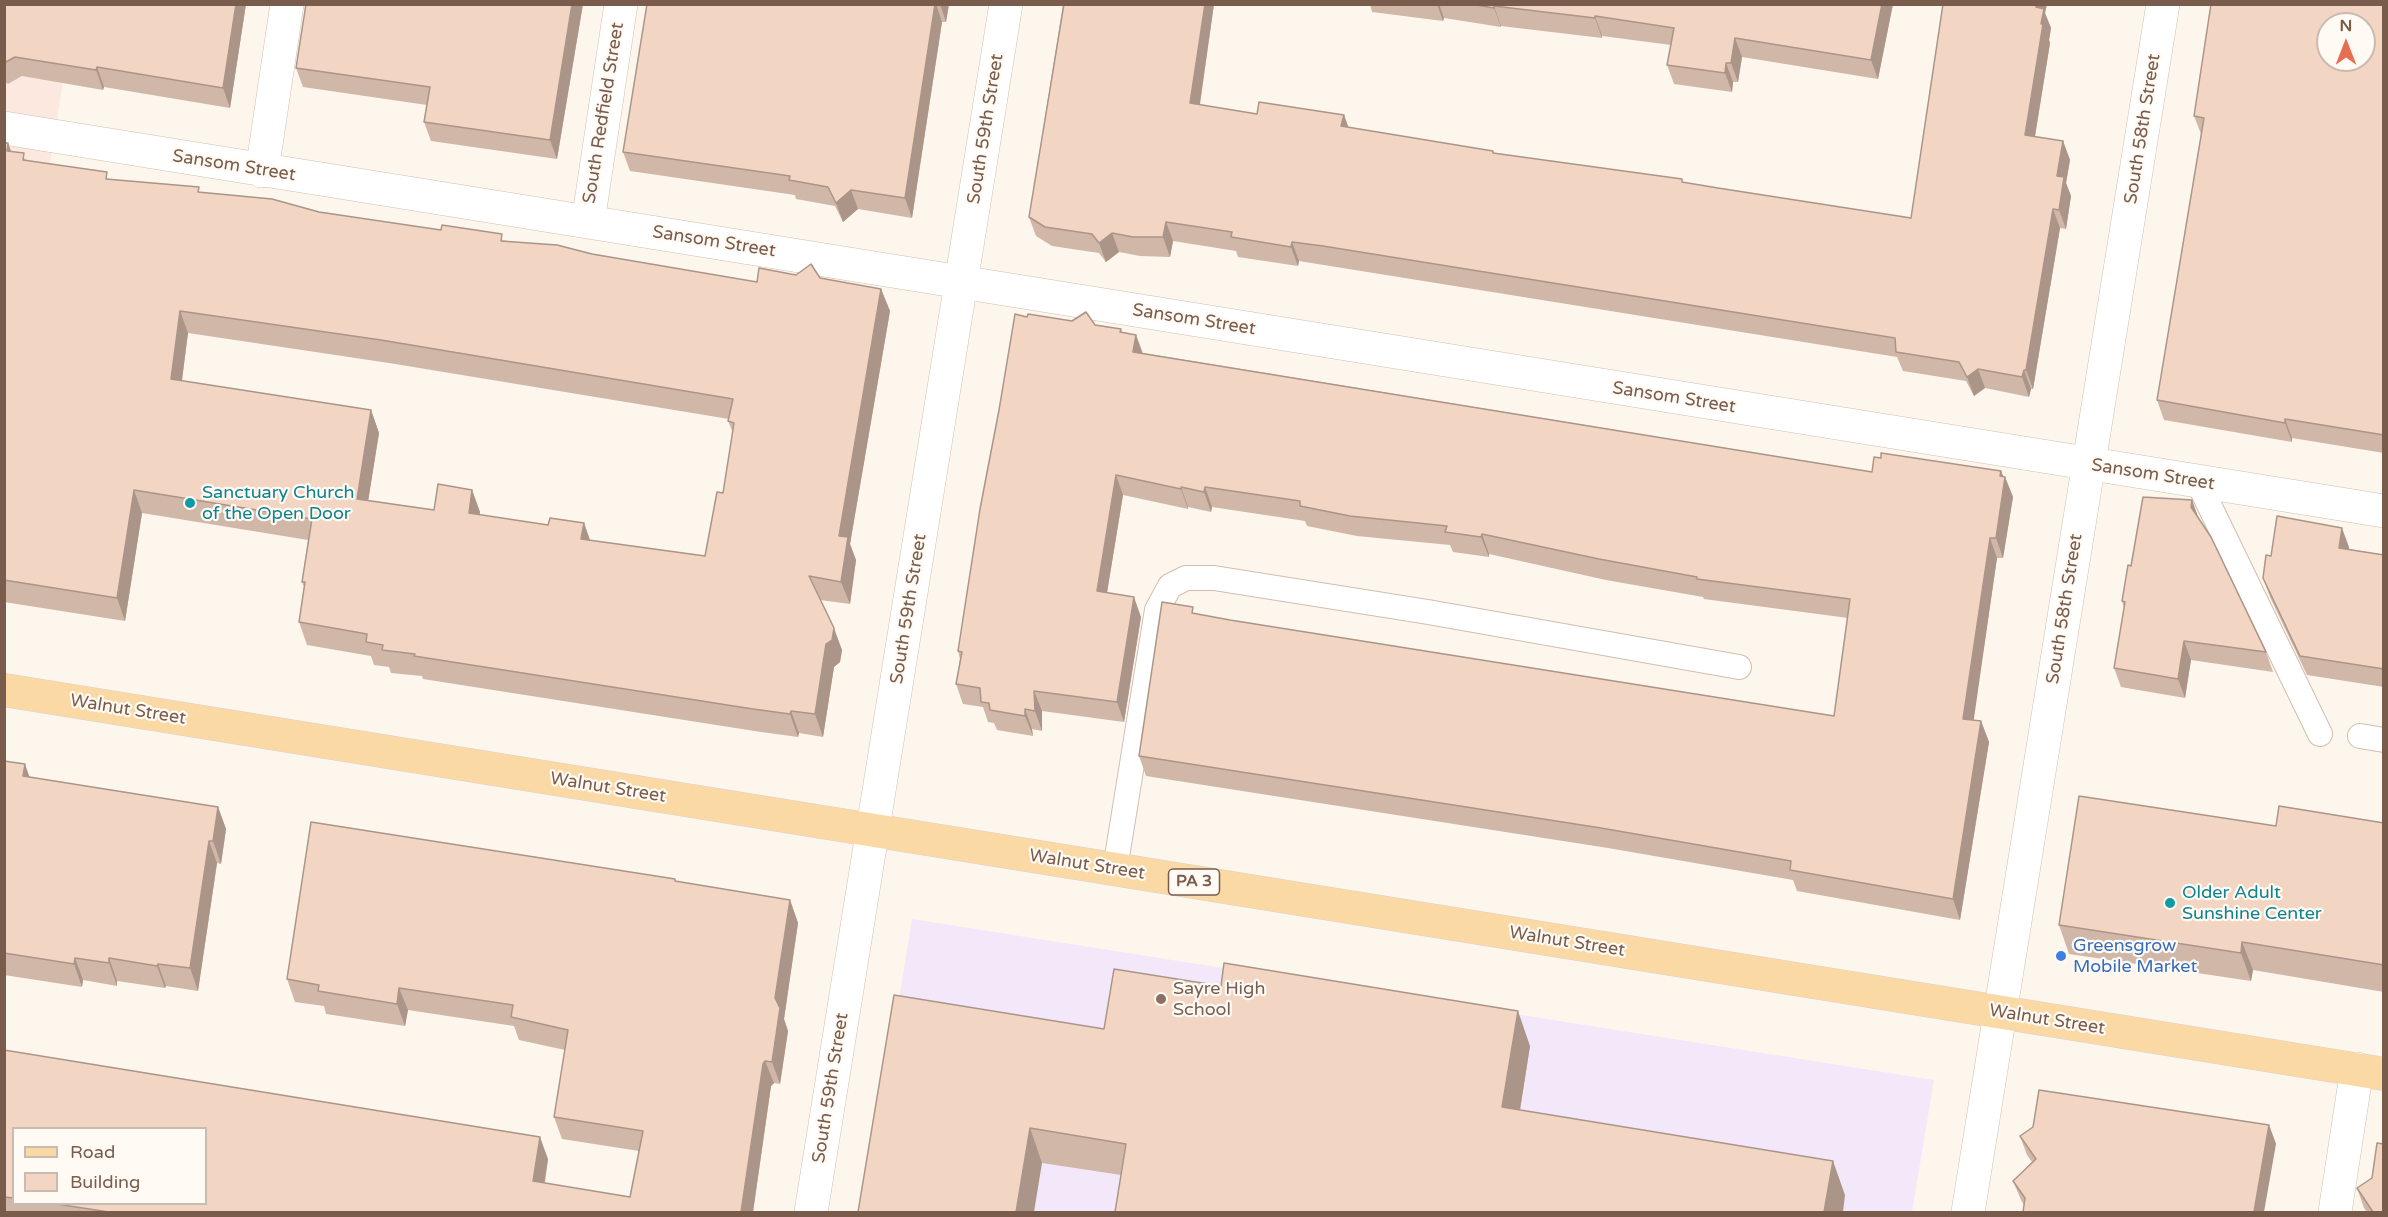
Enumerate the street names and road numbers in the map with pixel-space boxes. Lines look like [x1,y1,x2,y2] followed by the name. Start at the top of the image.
[579,21,629,205] street label: South Redfield Street
[963,52,1009,206] street label: South 59th Street
[2120,52,2166,206] street label: South 58th Street
[171,146,297,186] street label: Sansom Street
[651,222,777,262] street label: Sansom Street
[1131,300,1257,340] street label: Sansom Street
[1611,378,1737,418] street label: Sansom Street
[2090,455,2216,495] street label: Sansom Street
[886,532,932,686] street label: South 59th Street
[2042,532,2088,686] street label: South 58th Street
[69,690,187,730] street label: Walnut Street
[549,768,667,808] street label: Walnut Street
[1028,845,1146,885] street label: Walnut Street
[1168,869,1220,895] road number: PA 3
[1508,922,1626,962] street label: Walnut Street
[1988,1000,2106,1040] street label: Walnut Street
[808,1011,854,1165] street label: South 59th Street

